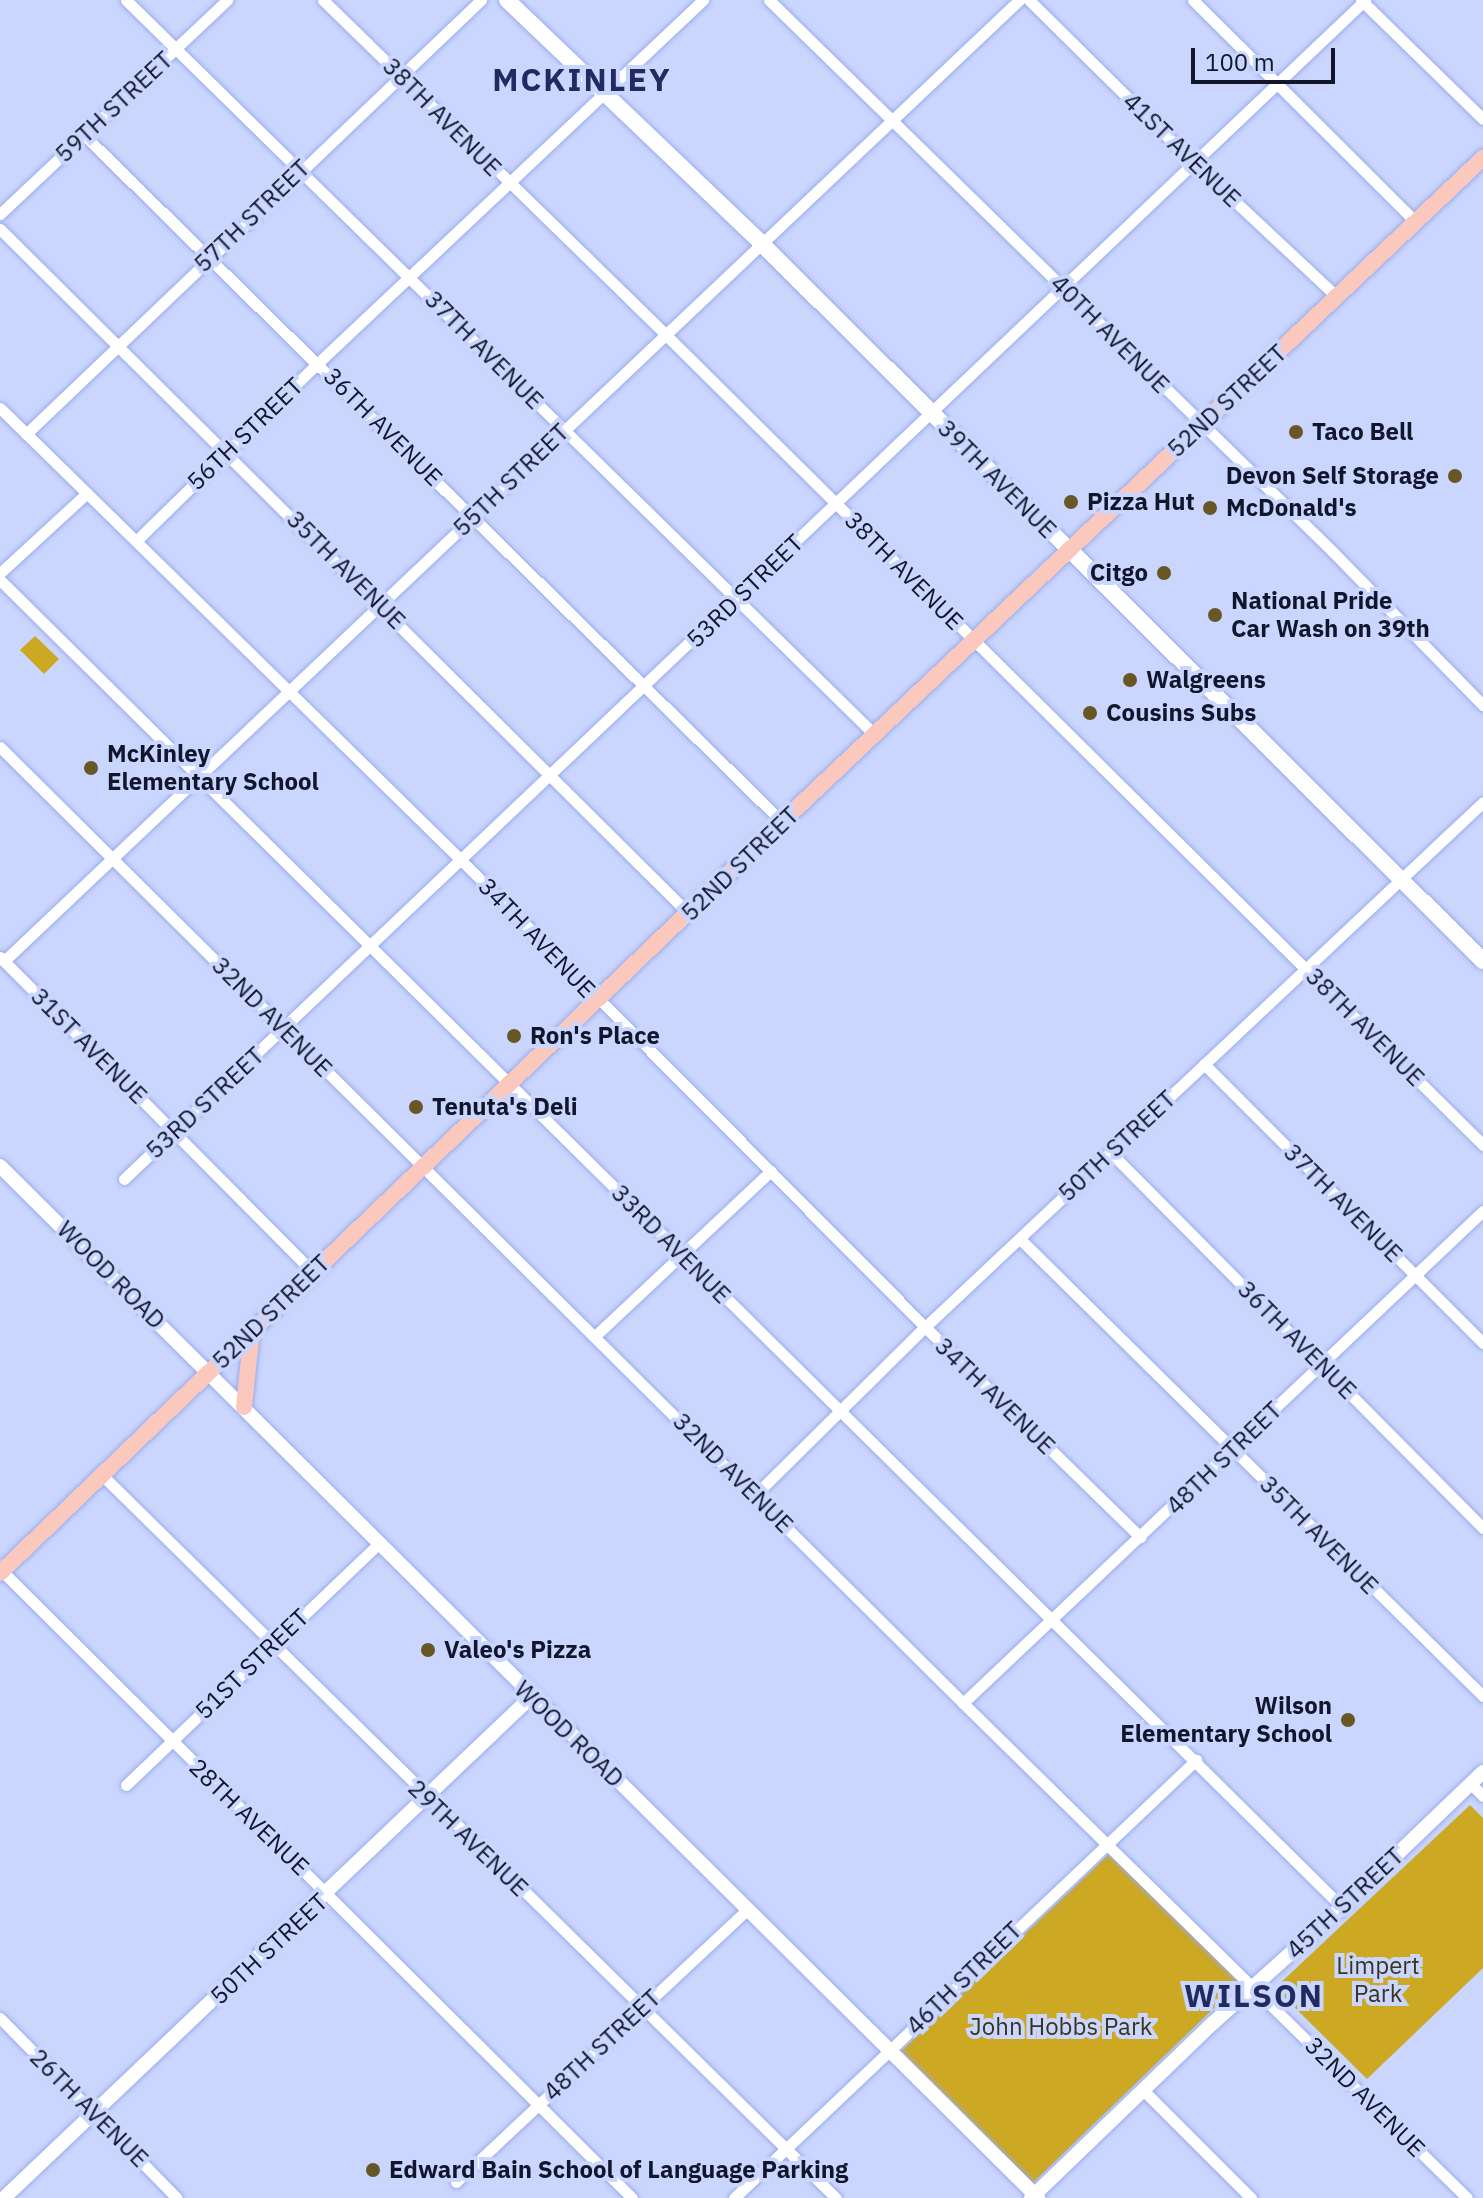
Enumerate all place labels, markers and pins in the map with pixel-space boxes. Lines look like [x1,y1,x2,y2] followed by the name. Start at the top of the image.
[1312,418,1413,446] place label: Taco Bell
[1287,423,1305,441] marker: Taco Bell
[1226,462,1439,490] place label: Devon Self Storage
[1446,467,1464,485] marker: Devon Self Storage
[1087,488,1195,516] place label: Pizza Hut
[1062,493,1080,511] marker: Pizza Hut
[1226,494,1357,522] place label: McDonald's
[1201,499,1219,517] marker: McDonald's
[1090,559,1148,587] place label: Citgo
[1155,564,1173,582] marker: Citgo
[1231,587,1430,643] place label: National Pride Car Wash on 39th
[1206,606,1224,624] marker: National Pride Car Wash on 39th
[1146,666,1266,694] place label: Walgreens
[1121,671,1139,689] marker: Walgreens
[1106,699,1256,727] place label: Cousins Subs
[1081,704,1099,722] marker: Cousins Subs
[107,740,319,796] place label: McKinley Elementary School
[82,759,100,777] marker: McKinley Elementary School
[530,1022,660,1050] place label: Ron's Place
[505,1027,523,1045] marker: Ron's Place
[432,1093,578,1121] place label: Tenuta's Deli
[407,1098,425,1116] marker: Tenuta's Deli
[444,1636,591,1664] place label: Valeo's Pizza
[419,1641,437,1659] marker: Valeo's Pizza
[1120,1692,1332,1748] place label: Wilson Elementary School
[1339,1711,1357,1729] marker: Wilson Elementary School
[389,2156,848,2184] place label: Edward Bain School of Language Parking
[364,2161,382,2179] marker: Edward Bain School of Language Parking

